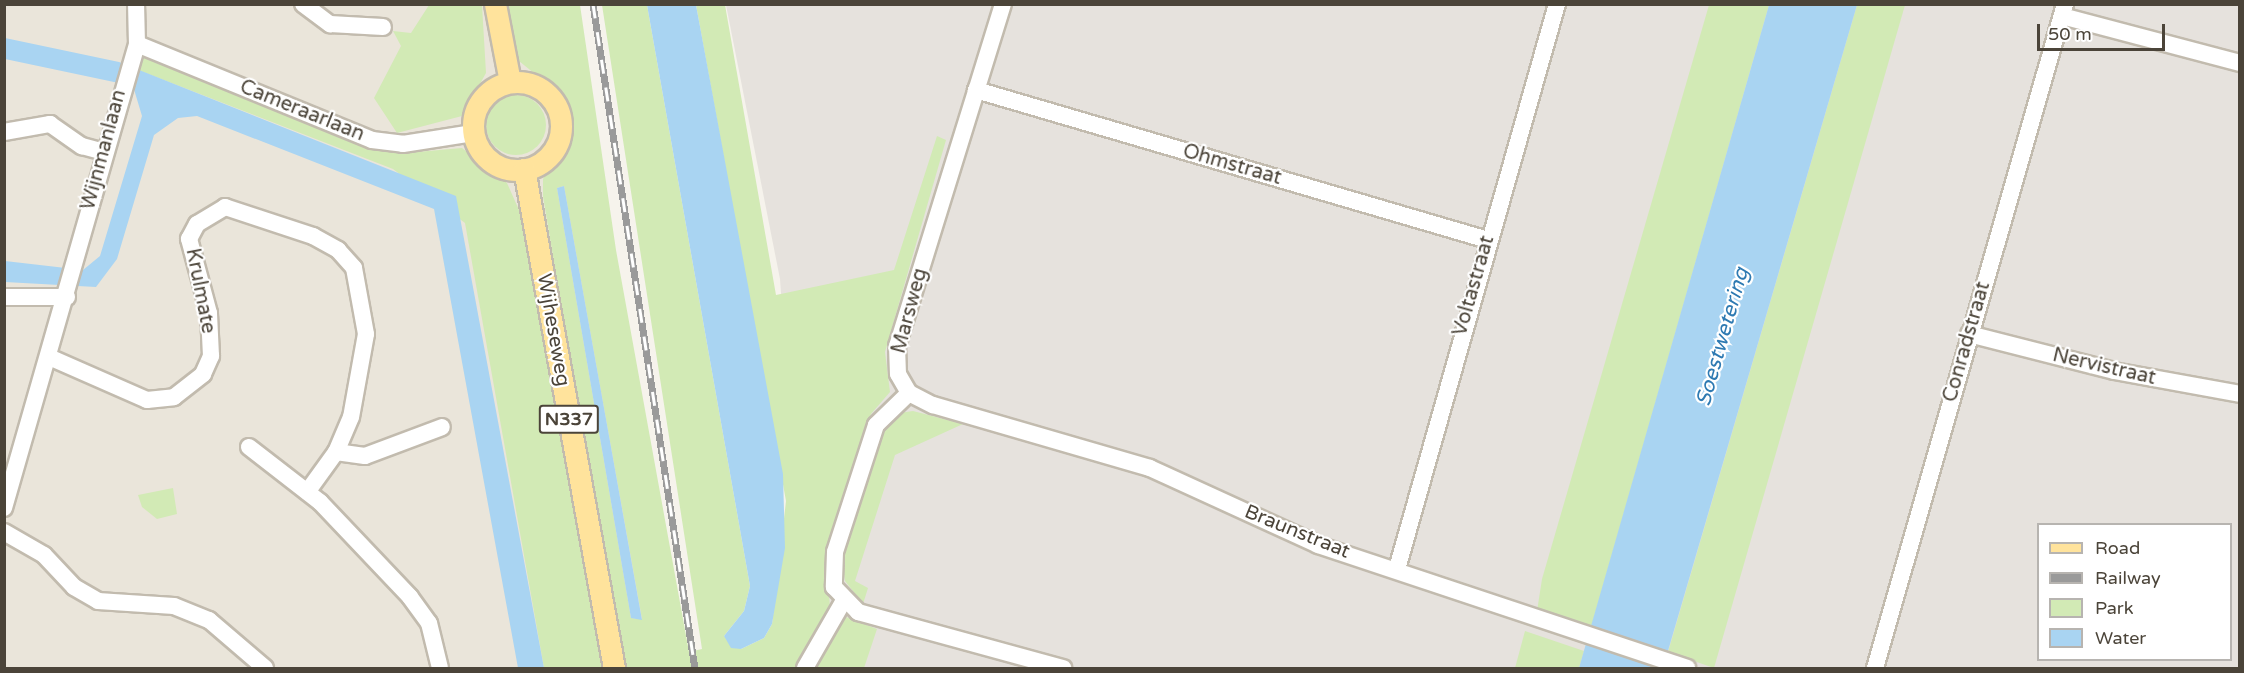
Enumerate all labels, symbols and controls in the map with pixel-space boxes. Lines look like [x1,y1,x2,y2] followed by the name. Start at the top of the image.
[2040,12,2168,50] scale bar
[2048,23,2092,45] text: 50 m
[236,75,368,147] street label: Cameraarlaan
[76,87,132,213] street label: Wijnmanlaan
[1180,140,1284,190] street label: Ohmstraat
[1448,233,1500,339] street label: Voltastraat
[180,246,220,336] street label: Krulmate
[1691,265,1755,409] water label: Soestwetering
[887,266,933,356] street label: Marsweg
[531,272,575,388] street label: Wijheseweg
[1938,279,1996,405] street label: Conradstraat
[2050,343,2158,391] street label: Nervistraat
[538,404,600,434] road number: N337
[1241,500,1353,564] street label: Braunstraat
[2037,523,2232,661] legend
[2095,537,2140,559] text: Road
[2095,567,2161,589] text: Railway
[2095,597,2133,619] text: Park
[2095,627,2146,649] text: Water

